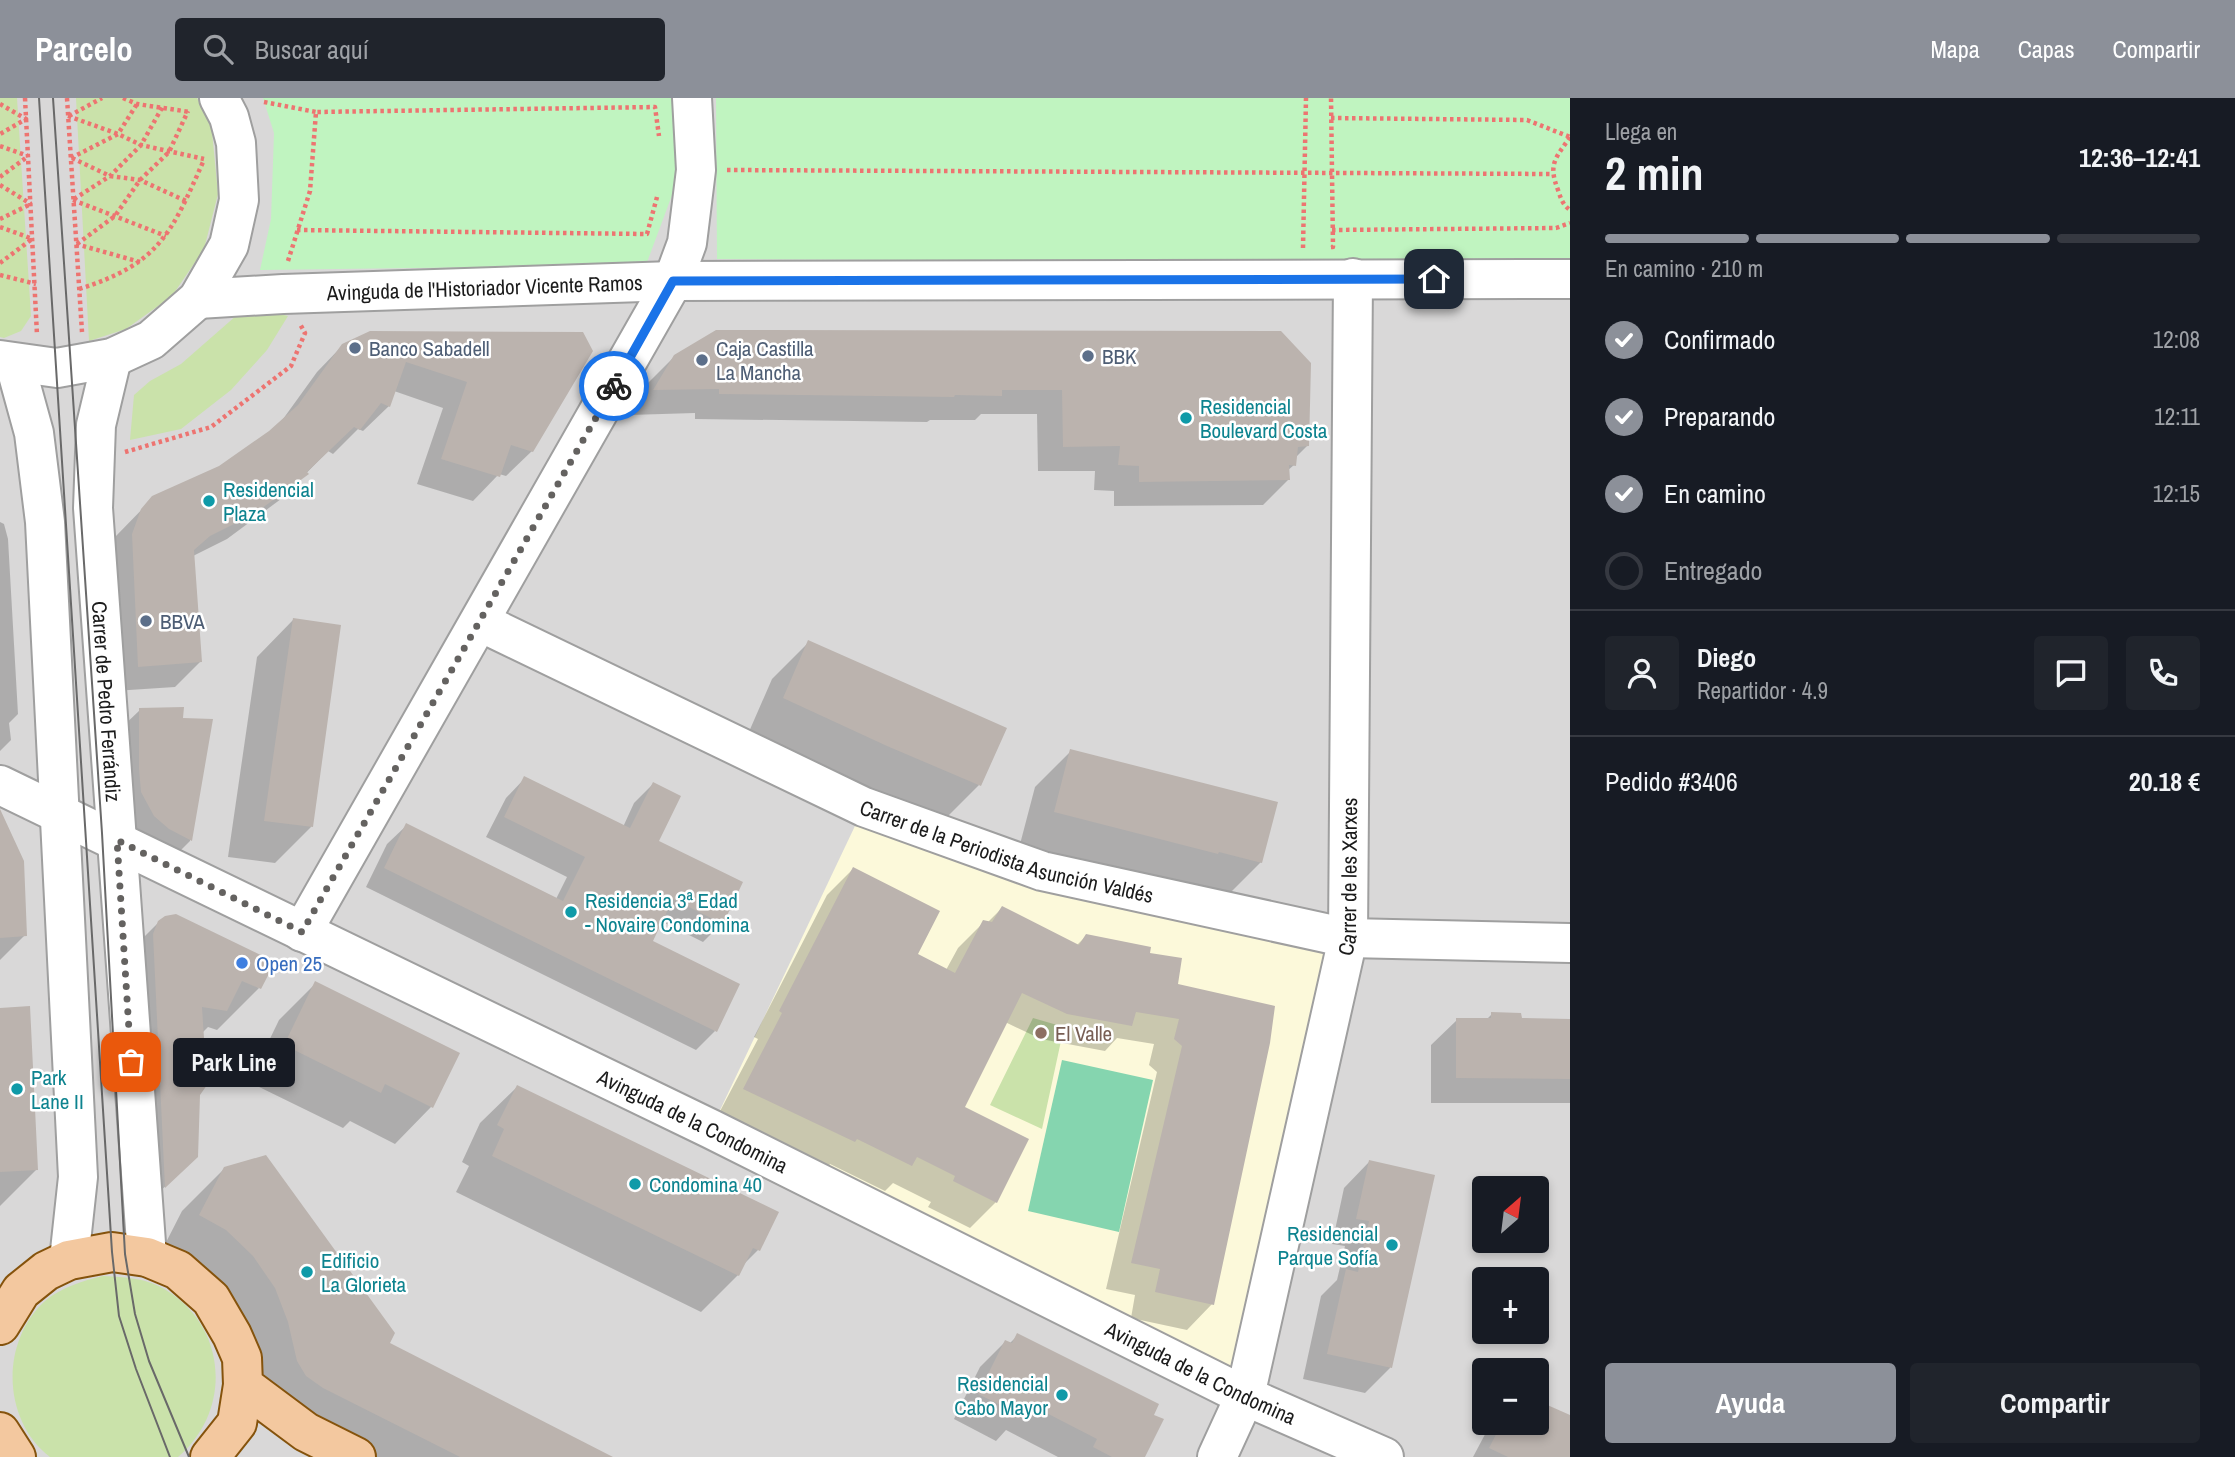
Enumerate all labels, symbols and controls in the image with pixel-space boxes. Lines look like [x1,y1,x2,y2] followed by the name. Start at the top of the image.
[175,18,665,81] search box
[35,27,133,71] text: Parcelo
[199,30,237,68] icon: search
[255,32,369,67] text: Buscar aquí
[1930,33,1980,65] text: Mapa
[2018,33,2075,65] text: Capas
[2113,33,2200,65] text: Compartir
[1605,116,1677,147] text: Llega en
[2079,140,2200,175] text: 12:36–12:41
[1605,142,1704,204] text: 2 min
[1404,249,1464,309] pin
[1605,253,1763,284] text: En camino · 210 m
[1415,260,1453,298] icon: home
[325,268,643,307] street label: Avinguda de l'Historiador Vicente Ramos
[1605,321,1643,359] icon: check
[1664,322,1775,357] text: Confirmado
[2153,324,2200,355] text: 12:08
[369,334,490,363] place label: Banco Sabadell
[716,334,814,387] place label: Caja Castilla La Mancha
[347,340,363,356] marker: Banco Sabadell
[1102,342,1137,371] place label: BBK
[1080,348,1096,364] marker: BBK
[579,351,649,421] courier
[694,352,710,368] marker: Caja Castilla La Mancha
[595,367,633,405] icon: bike
[1200,392,1328,445] place label: Residencial Boulevard Costa
[1605,398,1643,436] icon: check
[1664,399,1775,434] text: Preparando
[2154,401,2200,432] text: 12:11
[1178,410,1194,426] marker: Residencial Boulevard Costa
[223,475,314,528] place label: Residencial Plaza
[1605,475,1643,513] icon: check
[1664,476,1766,511] text: En camino
[2153,478,2200,509] text: 12:15
[201,493,217,509] marker: Residencial Plaza
[1664,553,1762,588] text: Entregado
[85,600,129,803] street label: Carrer de Pedro Ferrándiz
[160,607,205,636] place label: BBVA
[138,613,154,629] marker: BBVA
[1605,636,1679,710] button: person
[2034,636,2108,710] button: chat
[2126,636,2200,710] button: phone
[1697,640,1756,675] text: Diego
[1697,675,1828,706] text: Repartidor · 4.9
[1605,764,1738,799] text: Pedido #3406
[2129,764,2200,799] text: 20.18 €
[856,792,1156,909] street label: Carrer de la Periodista Asunción Valdés
[1330,798,1364,958] street label: Carrer de les Xarxes
[585,886,750,939] place label: Residencia 3ª Edad - Novaire Condomina
[563,904,579,920] marker: Residencia 3ª Edad - Novaire Condomina
[256,949,322,978] place label: Open 25
[234,955,250,971] marker: Open 25
[1055,1019,1112,1048] place label: El Valle
[1033,1025,1049,1041] marker: El Valle
[101,1032,161,1092] pin
[173,1038,296,1086] callout: Park Line
[112,1043,150,1081] icon: bag
[192,1047,276,1078] text: Park Line
[592,1061,793,1180] street label: Avinguda de la Condomina
[31,1063,84,1116] place label: Park Lane II
[9,1081,25,1097] marker: Park Lane II
[649,1170,762,1199] place label: Condomina 40
[627,1176,643,1192] marker: Condomina 40
[1472,1176,1549,1253] north arrow
[1472,1176,1549,1435] map controls
[1277,1219,1378,1272] place label: Residencial Parque Sofía
[1384,1237,1400,1253] marker: Residencial Parque Sofía
[321,1246,407,1299] place label: Edificio La Glorieta
[299,1264,315,1280] marker: Edificio La Glorieta
[1472,1267,1549,1344] button: +
[1100,1314,1301,1431] street label: Avinguda de la Condomina
[1472,1358,1549,1435] button: −
[1605,1363,1896,1443] button: Ayuda
[1910,1363,2200,1443] button: Compartir
[954,1369,1048,1422] place label: Residencial Cabo Mayor
[1054,1387,1070,1403] marker: Residencial Cabo Mayor

